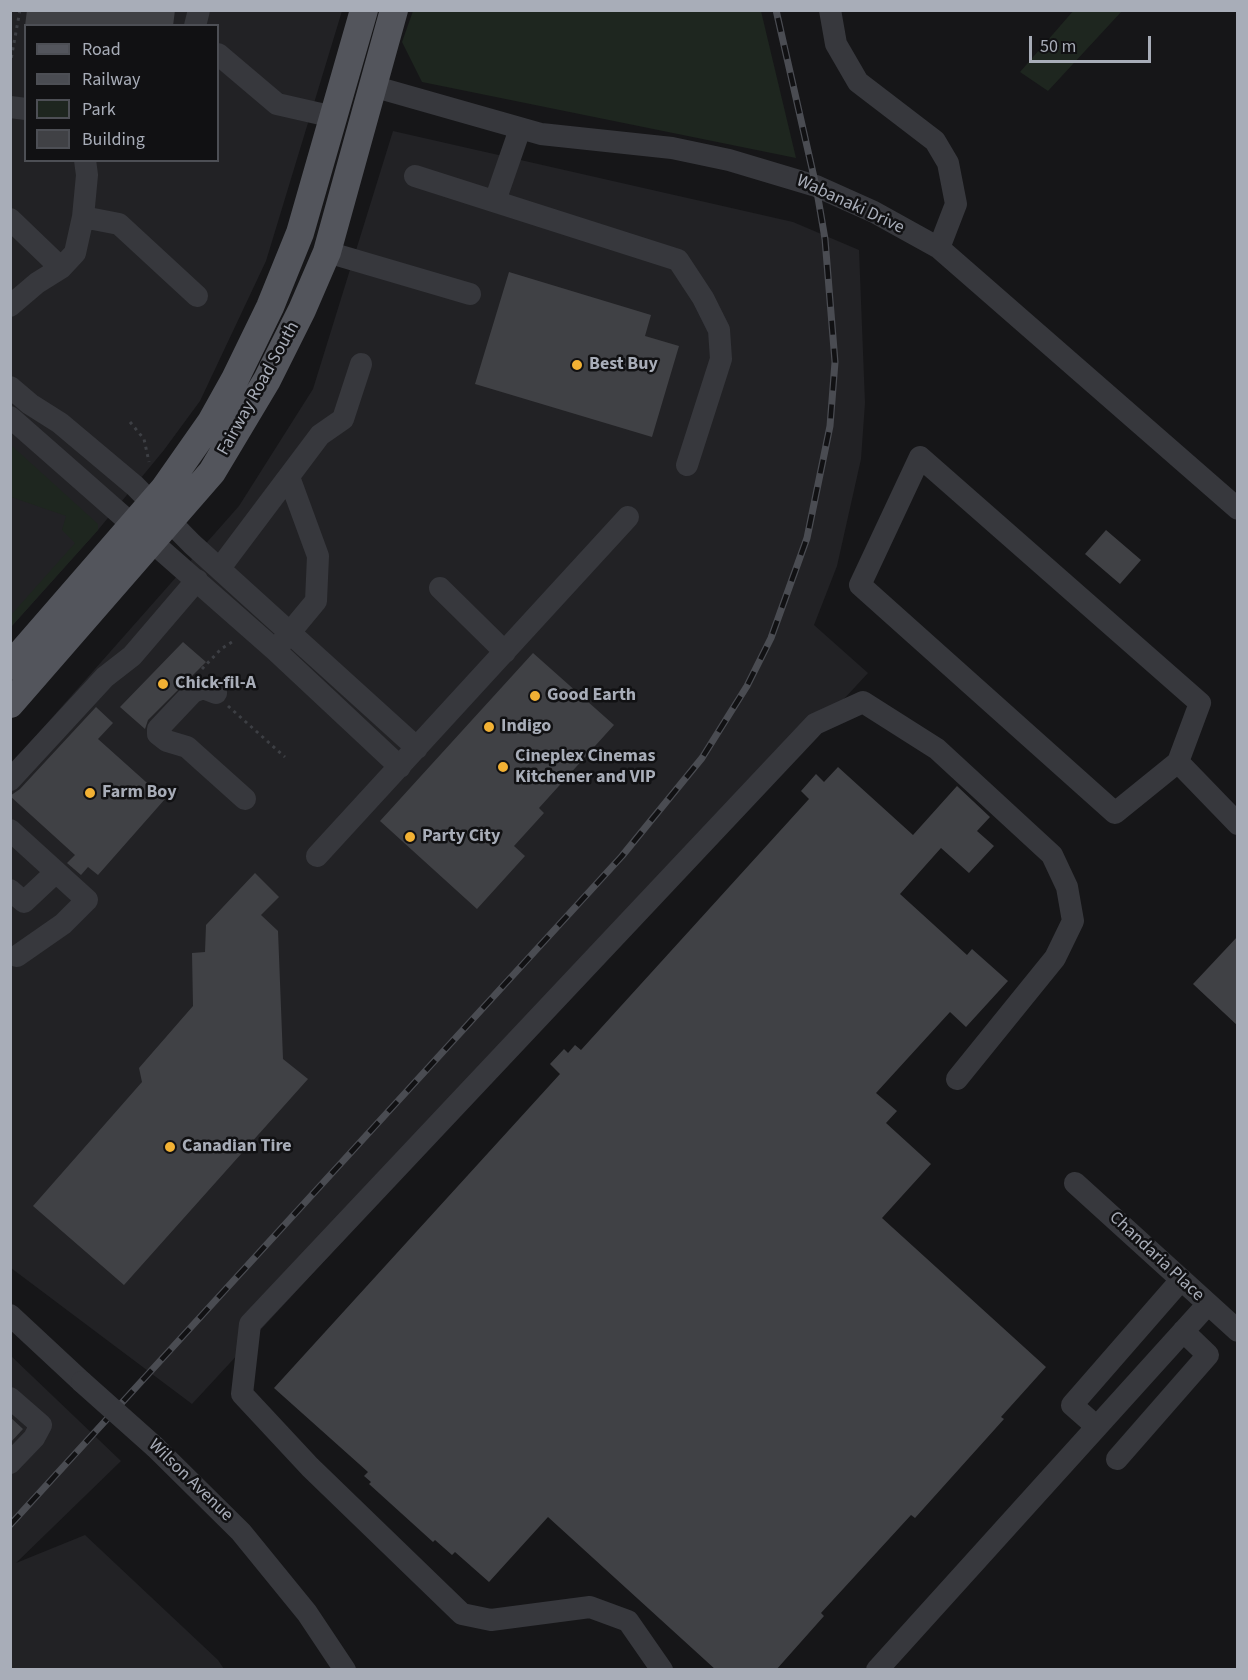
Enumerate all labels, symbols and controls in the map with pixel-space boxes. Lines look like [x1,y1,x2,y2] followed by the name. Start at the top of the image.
[24,24,219,162] legend
[1032,24,1154,62] scale bar
[1040,34,1076,59] text: 50 m
[82,37,121,62] text: Road
[82,67,141,92] text: Railway
[82,97,116,122] text: Park
[82,127,145,152] text: Building
[793,171,907,239] street label: Wabanaki Drive
[213,318,305,460] street label: Fairway Road South
[589,354,658,376] place label: Best Buy
[570,358,584,372] marker: Best Buy
[175,673,256,695] place label: Chick-fil-A
[156,677,170,691] marker: Chick-fil-A
[547,685,636,707] place label: Good Earth
[528,689,542,703] marker: Good Earth
[501,716,551,738] place label: Indigo
[482,720,496,734] marker: Indigo
[515,746,656,789] place label: Cineplex Cinemas Kitchener and VIP
[496,760,510,774] marker: Cineplex Cinemas Kitchener and VIP
[102,782,177,804] place label: Farm Boy
[83,786,97,800] marker: Farm Boy
[422,826,500,848] place label: Party City
[403,830,417,844] marker: Party City
[182,1136,292,1158] place label: Canadian Tire
[163,1140,177,1154] marker: Canadian Tire
[1104,1207,1208,1307] street label: Chandaria Place
[143,1435,237,1527] street label: Wilson Avenue

